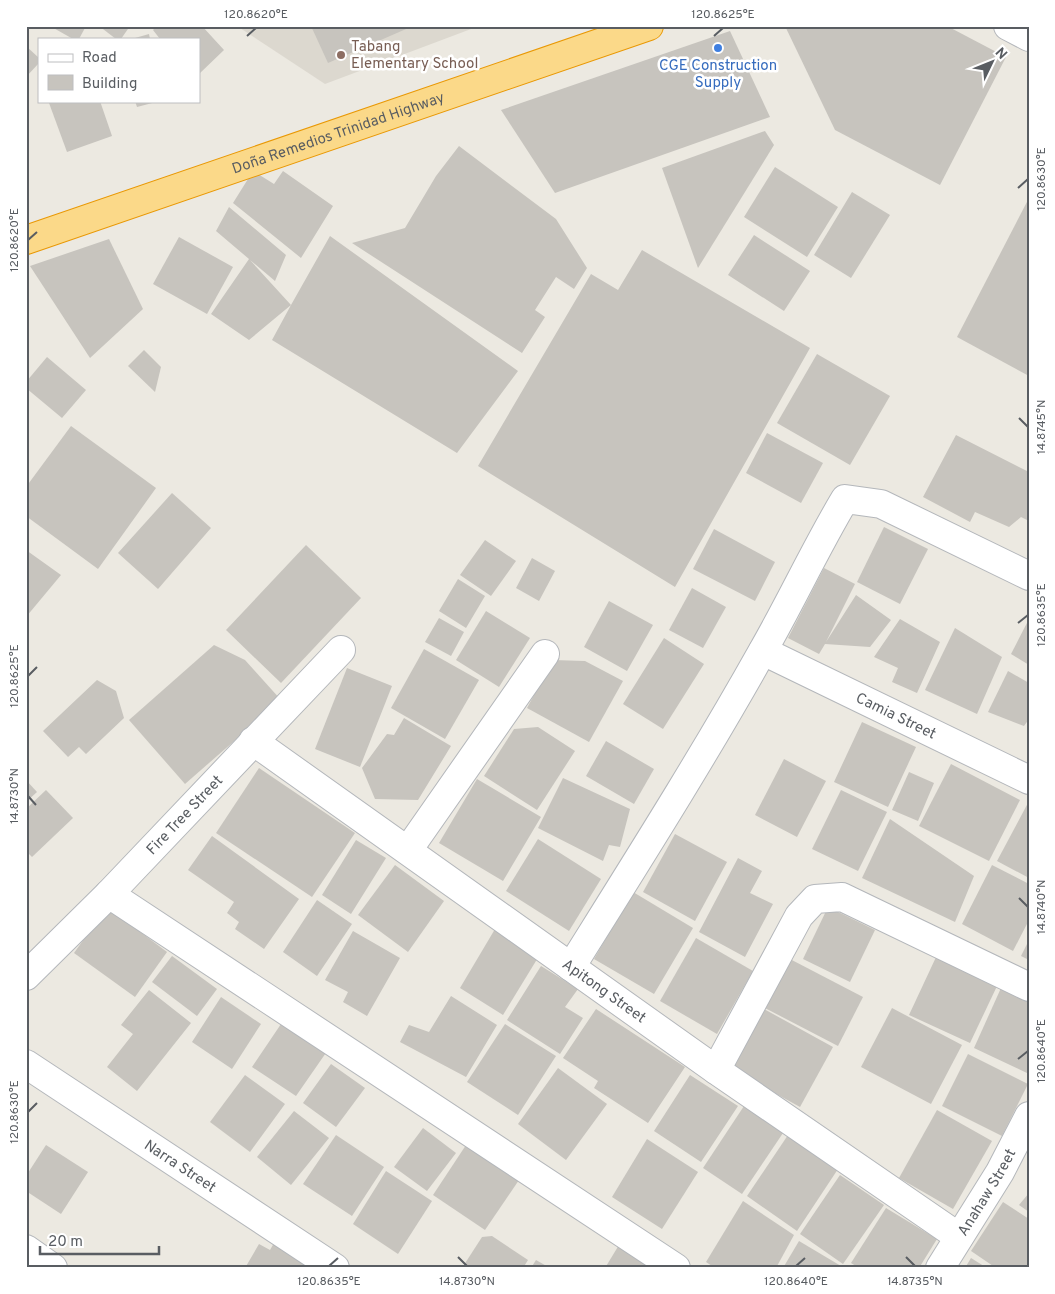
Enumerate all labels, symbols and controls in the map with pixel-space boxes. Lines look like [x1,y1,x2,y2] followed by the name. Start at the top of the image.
[224,7,288,23] text: 120.8620°E
[691,7,755,23] text: 120.8625°E
[38,38,200,102] legend
[351,38,478,74] place label: Tabang Elementary School
[968,38,1018,88] north arrow
[712,42,724,54] marker: CGE Construction Supply
[991,45,1010,64] text: N
[82,49,117,68] text: Road
[335,49,347,61] marker: Tabang Elementary School
[659,57,777,93] place label: CGE Construction Supply
[82,75,137,94] text: Building
[230,89,447,179] street label: Doña Remedios Trinidad Highway
[1034,147,1050,211] text: 120.8630°E
[7,208,23,272] text: 120.8620°E
[1034,400,1050,454] text: 14.8745°N
[1034,583,1050,647] text: 120.8635°E
[7,644,23,708] text: 120.8625°E
[852,689,939,744] street label: Camia Street
[7,768,23,824] text: 14.8730°N
[143,772,228,860] street label: Fire Tree Street
[1034,879,1050,935] text: 14.8740°N
[558,956,649,1028] street label: Apitong Street
[1034,1019,1050,1083] text: 120.8640°E
[7,1080,23,1144] text: 120.8630°E
[140,1137,219,1198] street label: Narra Street
[954,1146,1021,1240] street label: Anahaw Street
[40,1224,159,1256] scale bar
[48,1233,83,1252] text: 20 m
[297,1274,361,1290] text: 120.8635°E
[439,1274,495,1290] text: 14.8730°N
[764,1274,828,1290] text: 120.8640°E
[887,1274,943,1290] text: 14.8735°N

